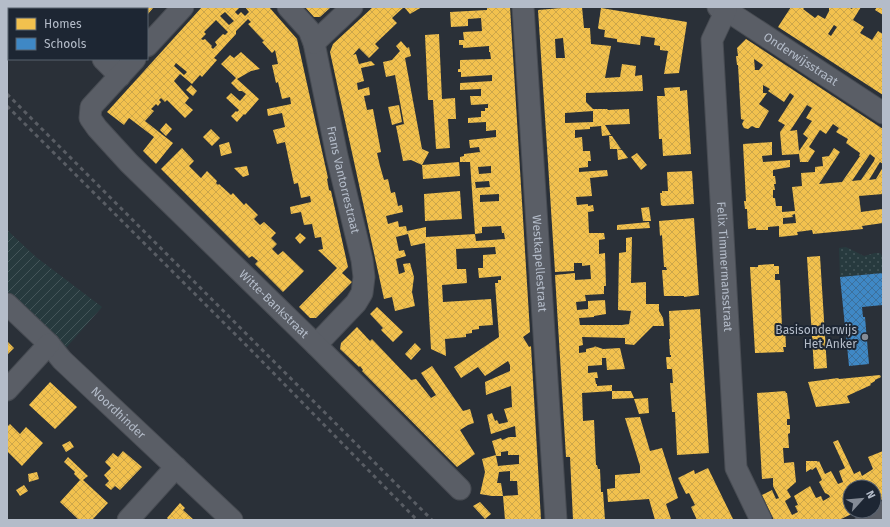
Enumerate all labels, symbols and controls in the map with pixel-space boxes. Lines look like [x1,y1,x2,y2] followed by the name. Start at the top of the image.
[8,8,148,60] legend
[44,17,82,31] text: Homes
[761,30,841,89] street label: Onderwijsstraat
[44,37,87,51] text: Schools
[324,125,363,236] street label: Frans Vantorrestraat
[714,201,735,333] street label: Felix Timmermansstraat
[529,214,550,313] street label: Westkapellestraat
[236,267,312,341] street label: Witte-Bankstraat
[775,323,857,351] place label: Basisonderwijs Het Anker
[860,332,870,342] marker: Basisonderwijs Het Anker
[88,384,149,442] street label: Noordhinder
[842,479,882,519] north arrow
[863,488,878,501] text: N

